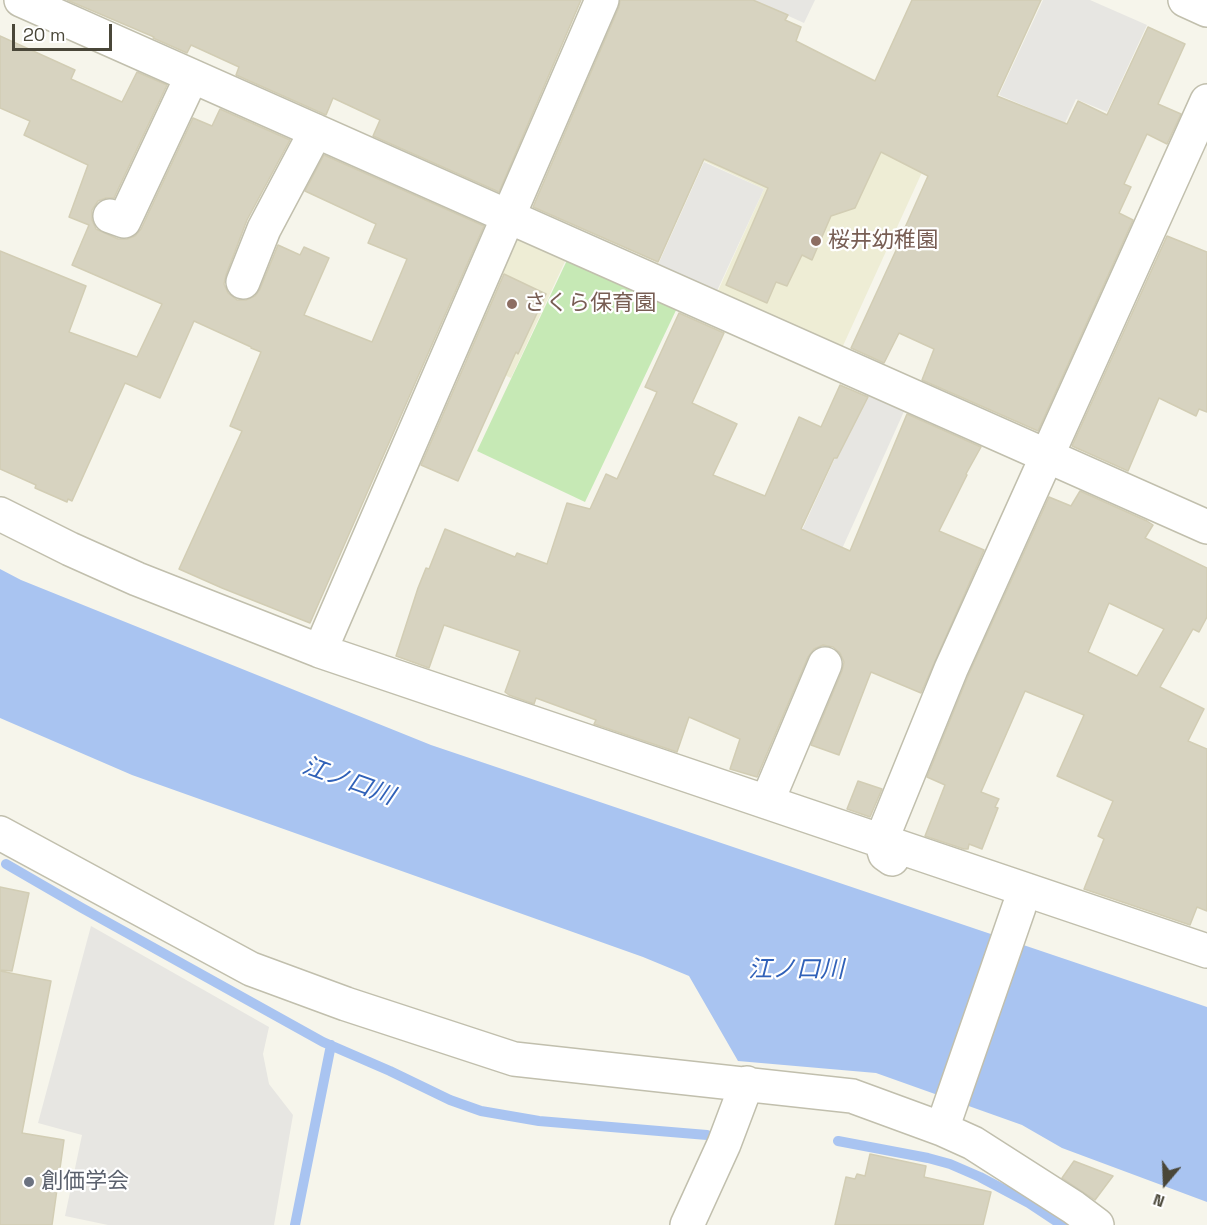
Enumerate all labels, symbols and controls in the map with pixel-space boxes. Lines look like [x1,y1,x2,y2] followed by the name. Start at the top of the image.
[15,12,116,50] scale bar
[23,23,66,46] text: 20 m
[828,228,938,254] place label: 桜井幼稚園
[809,234,823,248] marker: 桜井幼稚園
[524,291,656,317] place label: さくら保育園
[505,297,519,311] marker: さくら保育園
[298,752,398,812] water label: 江ノ口川
[748,956,844,984] water label: 江ノ口川
[1135,1153,1195,1213] north arrow
[41,1169,129,1195] place label: 創価学会
[22,1175,36,1189] marker: 創価学会
[1150,1189,1167,1212] text: N

